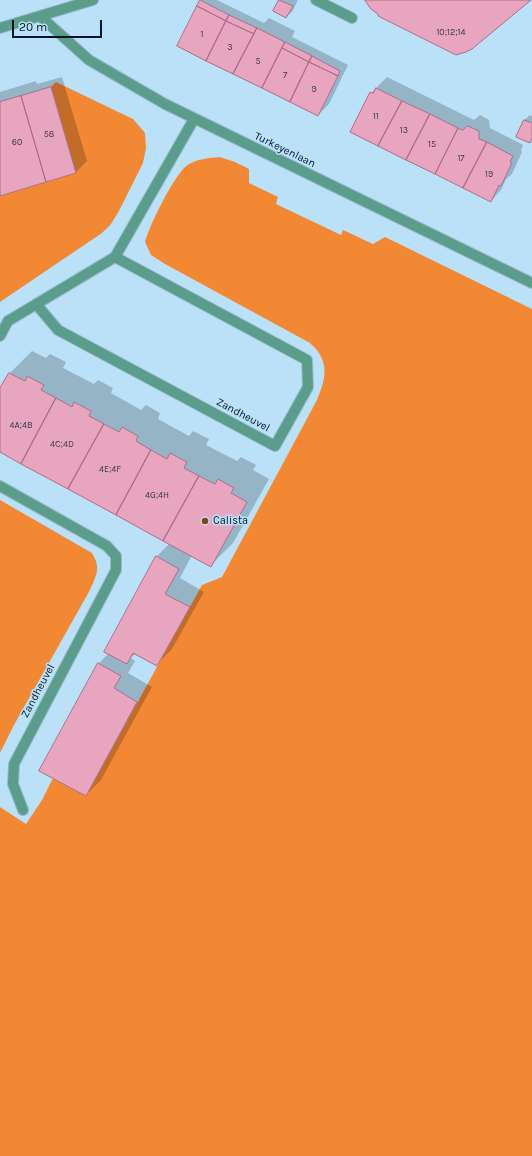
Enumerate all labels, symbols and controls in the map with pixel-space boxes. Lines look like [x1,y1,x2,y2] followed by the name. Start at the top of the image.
[14,12,104,38] scale bar
[19,20,47,34] text: 20 m
[436,27,466,37] house number: 10;12;14
[201,29,203,39] house number: 1
[227,42,233,52] house number: 3
[255,56,261,66] house number: 5
[283,70,287,80] house number: 7
[311,84,317,94] house number: 9
[373,111,379,121] house number: 11
[400,125,408,135] house number: 13
[44,129,54,139] house number: 58
[252,129,318,171] street label: Turkeyenlaan
[12,137,22,147] house number: 60
[428,139,436,149] house number: 15
[457,153,465,163] house number: 17
[485,169,493,179] house number: 19
[214,395,272,435] street label: Zandheuvel
[9,420,33,430] house number: 4A;4B
[50,439,74,449] house number: 4C;4D
[99,464,121,474] house number: 4E;4F
[145,490,169,500] house number: 4G;4H
[213,514,248,528] place label: Calista
[200,516,210,526] marker: Calista
[18,662,58,720] street label: Zandheuvel

